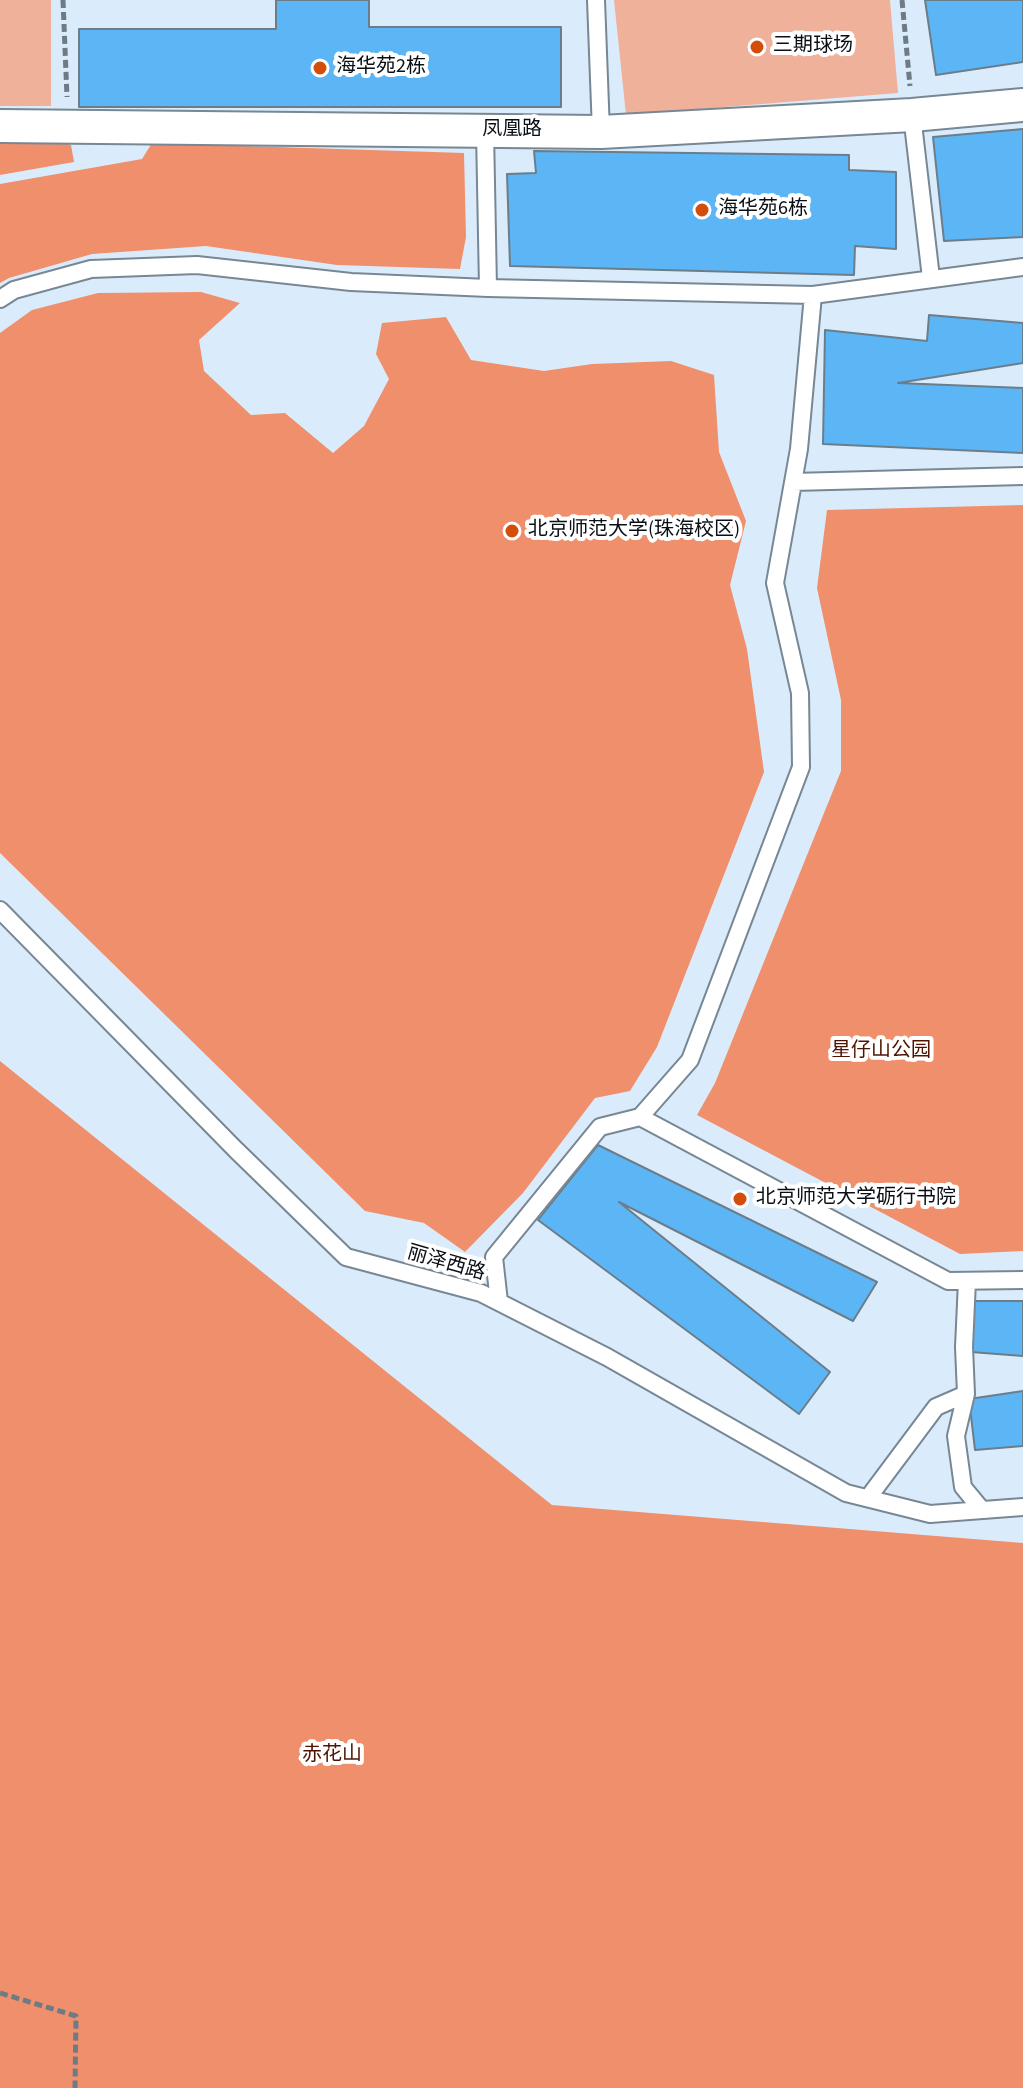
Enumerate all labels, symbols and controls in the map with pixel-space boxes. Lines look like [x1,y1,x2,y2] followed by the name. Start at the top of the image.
[773,35,853,59] place label: 三期球场
[748,38,766,56] marker: 三期球场
[336,56,426,80] place label: 海华苑2栋
[311,59,329,77] marker: 海华苑2栋
[482,119,542,143] street label: 凤凰路
[718,198,808,222] place label: 海华苑6栋
[693,201,711,219] marker: 海华苑6栋
[528,519,740,543] place label: 北京师范大学(珠海校区)
[503,522,521,540] marker: 北京师范大学(珠海校区)
[831,1040,931,1064] park label: 星仔山公园
[756,1187,956,1211] place label: 北京师范大学砺行书院
[731,1190,749,1208] marker: 北京师范大学砺行书院
[404,1241,488,1287] street label: 丽泽西路
[302,1744,362,1768] park label: 赤花山

